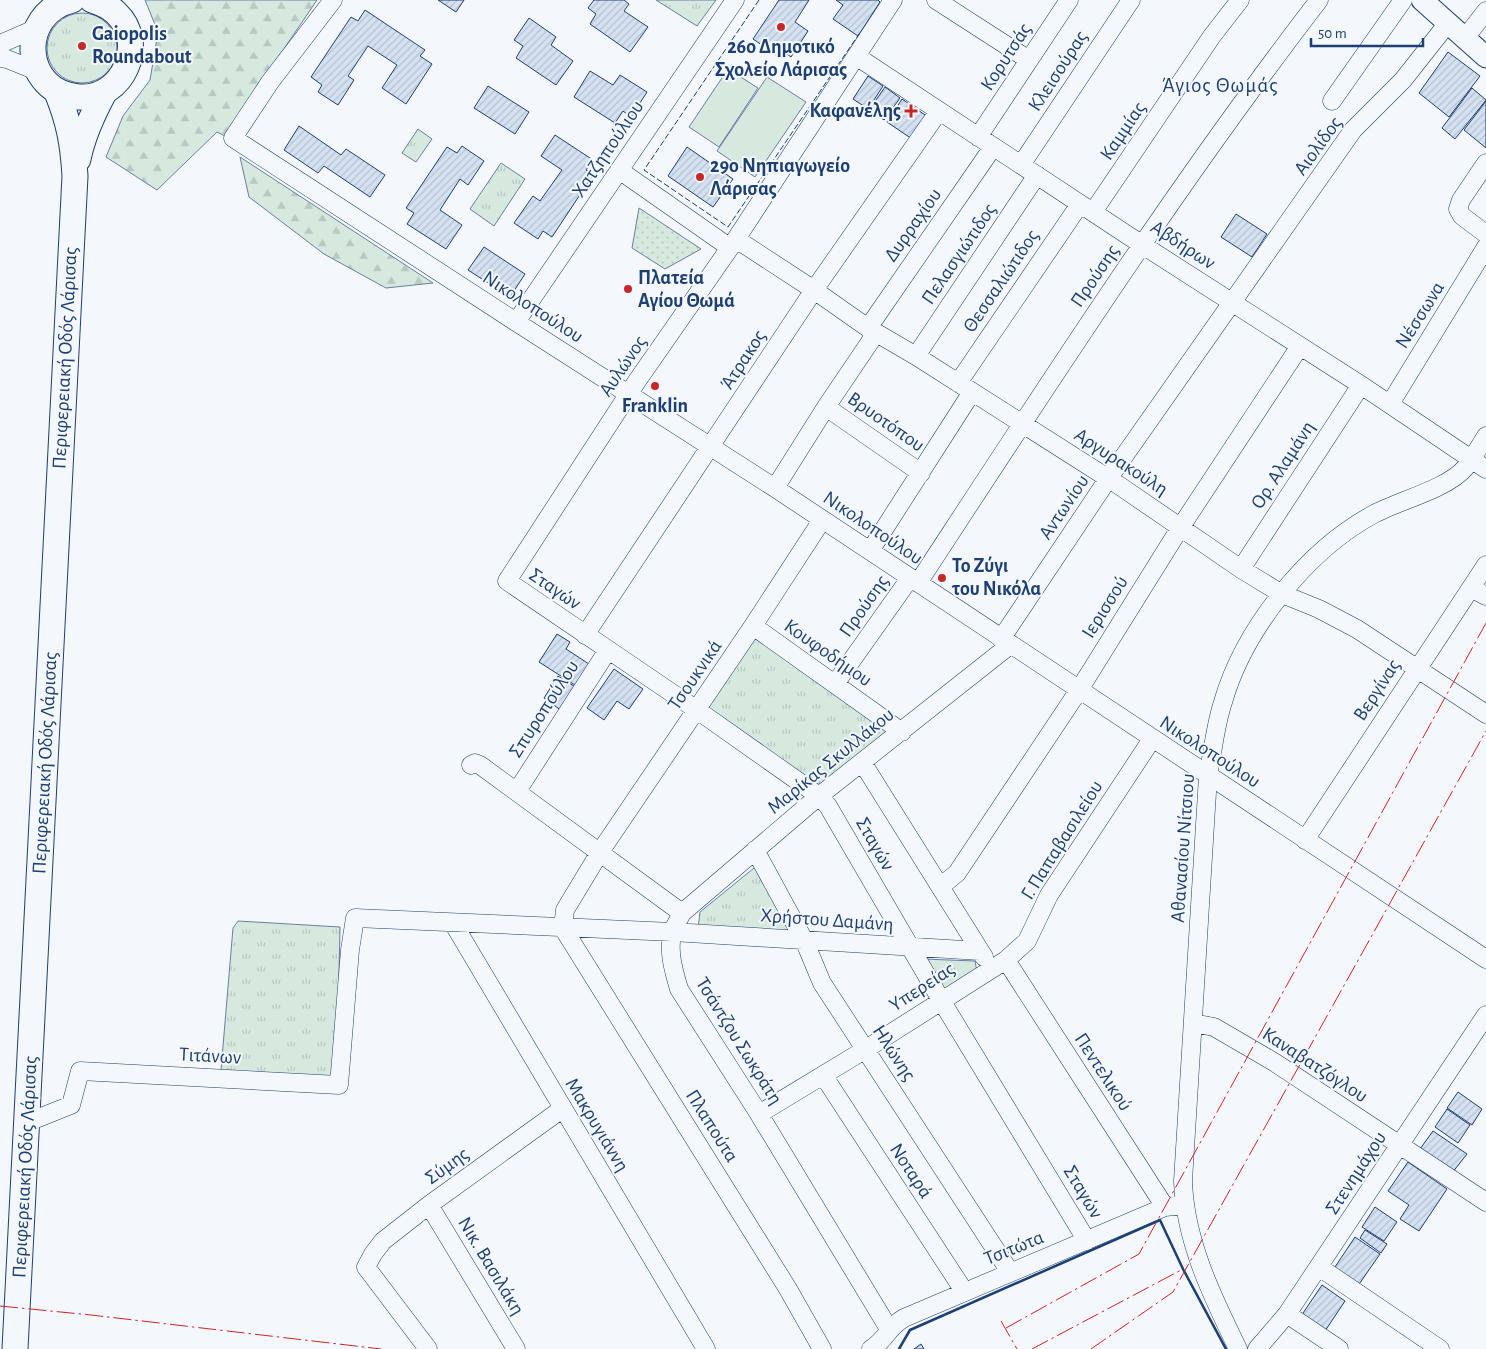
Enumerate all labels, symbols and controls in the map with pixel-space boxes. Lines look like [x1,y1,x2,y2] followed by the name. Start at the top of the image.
[1311,15,1424,47] scale bar
[977,20,1035,94] street label: Κορυτσάς
[775,21,787,33] marker: 26ο Δημοτικό Σχολείο Λάρισας
[92,24,192,67] place label: Gaiopolis Roundabout
[1318,26,1347,41] text: 50 m
[1025,27,1091,115] street label: Κλεισούρας
[715,37,847,80] place label: 26ο Δημοτικό Σχολείο Λάρισας
[76,40,88,52] marker: Gaiopolis Roundabout
[1161,75,1279,96] district label: Άγιος Θωμάς
[568,97,648,201] street label: Χατζηπούλιου
[1096,98,1150,164] street label: Καμμίας
[809,101,901,121] place label: Καφανέλης
[905,105,917,117] marker: Καφανέλης
[1290,113,1346,179] street label: Αιολίδος
[710,156,850,199] place label: 29ο Νηπιαγωγείο Λάρισας
[694,171,706,183] marker: 29ο Νηπιαγωγείο Λάρισας
[881,185,945,265] street label: Δυρραχίου
[918,200,1000,308] street label: Πελασγιώτιδος
[1147,217,1219,273] street label: Αβδήρων
[959,226,1043,336] street label: Θεσσαλιώτιδος
[1067,241,1123,311] street label: Προύσης
[49,246,81,469] street label: Περιφερειακή Οδός Λάρισας
[479,267,587,347] street label: Νικολοπούλου
[638,268,735,311] place label: Πλατεία Αγίου Θωμά
[1392,278,1448,352] street label: Νέσσωνα
[622,283,634,295] marker: Πλατεία Αγίου Θωμά
[716,326,770,393] street label: Άτρακος
[596,332,651,400] street label: Αυλώνος
[649,380,661,392] marker: Franklin
[844,388,928,456] street label: Βρυοτόπου
[622,396,688,416] place label: Franklin
[1247,418,1319,512] street label: Ορ. Αλαμάνη
[1071,424,1171,500] street label: Αργυρακούλη
[1035,471,1093,543] street label: Αντωνίου
[820,487,926,569] street label: Νικολοπούλου
[951,556,1042,599] place label: Το Ζύγι του Νικόλα
[525,565,585,613] street label: Σταγών
[836,571,893,641] street label: Προύσης
[936,572,948,584] marker: Το Ζύγι του Νικόλα
[1078,572,1132,642] street label: Ιερισσού
[780,616,876,690] street label: Κουφοδήμου
[664,636,726,714] street label: Τσουκνικά
[29,651,61,874] street label: Περιφερειακή Οδός Λάρισας
[1350,656,1404,724] street label: Βεργίνας
[505,657,583,761] street label: Σπυροπούλου
[764,704,898,818] street label: Μαρίκας Σκυλλάκου
[1156,712,1264,792] street label: Νικολοπούλου
[1168,773,1198,923] street label: Αθανασίου Νίτσιου
[1017,777,1107,903] street label: Γ. Παπαβασιλείου
[852,814,898,874] street label: Σταγών
[760,905,894,935] street label: Χρήστου Δαμάνη
[886,959,958,1015] street label: Υπερείας
[692,974,786,1108] street label: Τσάντζου Σωκράτη
[869,1022,919,1085] street label: Ηλώνης
[1259,1024,1371,1106] street label: Καναβατζόγλου
[1071,1030,1135,1114] street label: Πεντελικού
[178,1044,242,1068] street label: Τιτάνων
[9,1055,41,1278] street label: Περιφερειακή Οδός Λάρισας
[561,1075,633,1175] street label: Μακρυγιάννη
[682,1086,742,1166] street label: Πλαπούτα
[1322,1128,1390,1218] street label: Στενημάχου
[886,1140,936,1202] street label: Νοταρά
[422,1144,473,1188] street label: Σύμης
[1060,1162,1106,1222] street label: Σταγών
[454,1214,528,1318] street label: Νικ. Βασιλάκη
[981,1227,1047,1269] street label: Τσιτώτα

